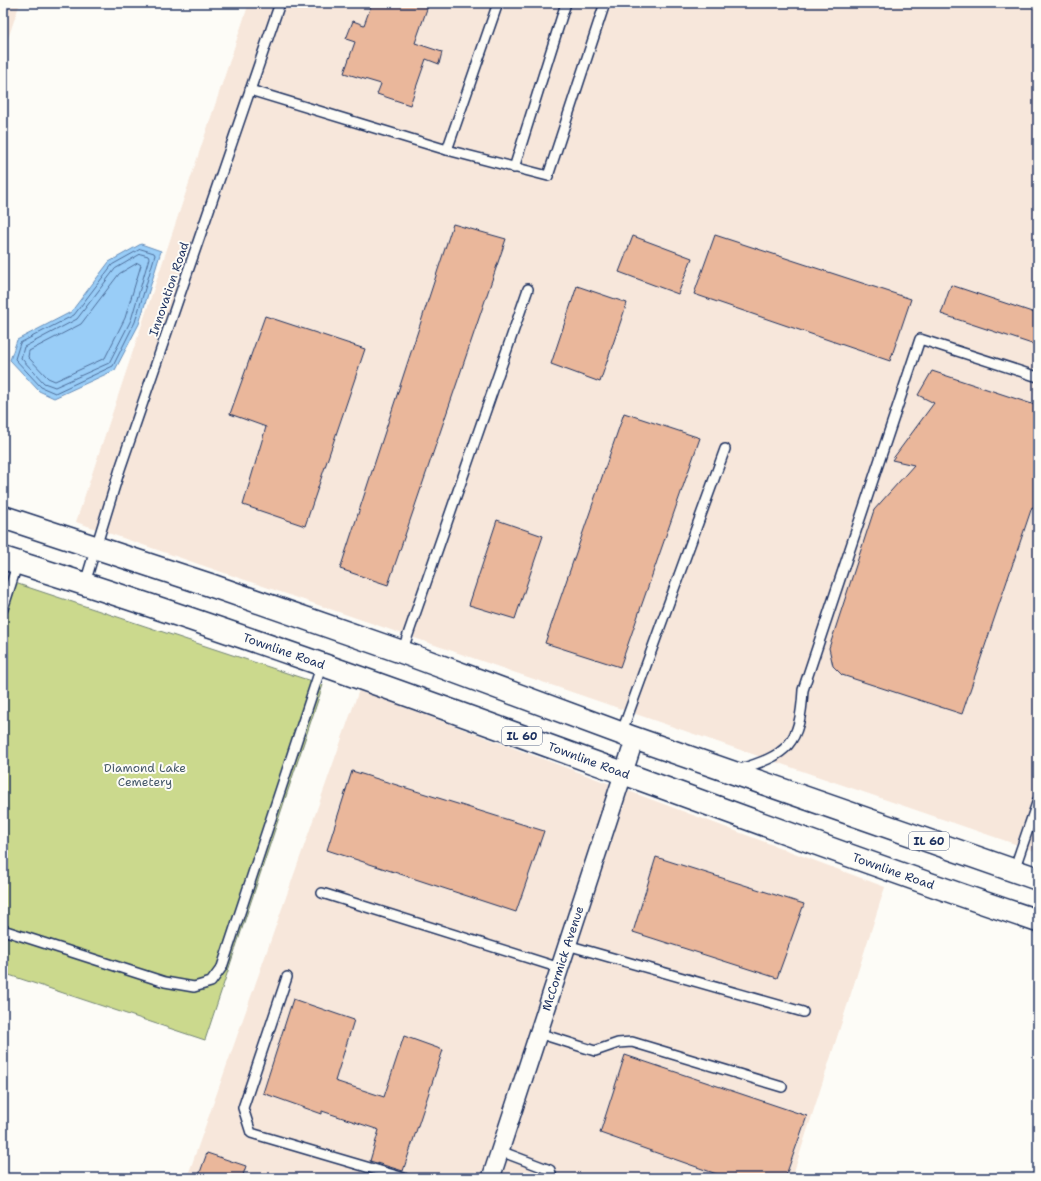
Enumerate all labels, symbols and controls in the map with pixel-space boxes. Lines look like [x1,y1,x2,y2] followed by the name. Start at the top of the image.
[145,239,193,338] street label: Innovation Road
[241,630,328,673] street label: Townline Road
[502,727,542,745] road number: IL 60
[546,738,632,783] street label: Townline Road
[104,760,186,790] park label: Diamond Lake Cemetery
[909,832,949,850] road number: IL 60
[850,849,937,893] street label: Townline Road
[538,904,588,1013] street label: McCormick Avenue

